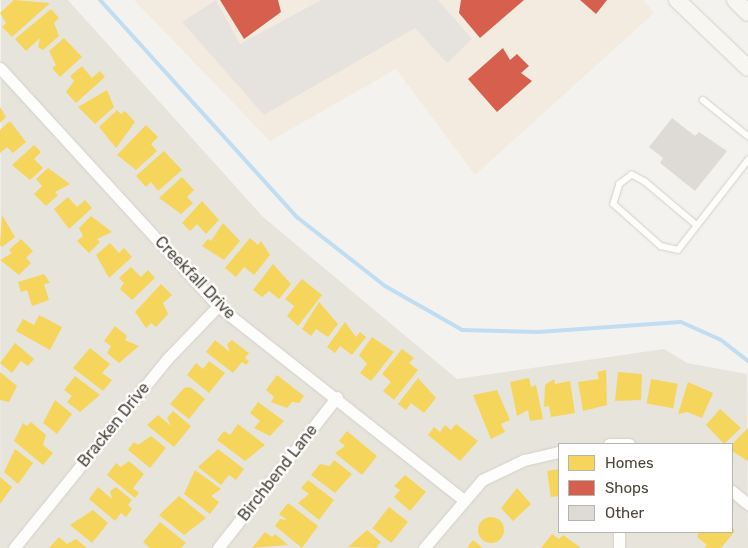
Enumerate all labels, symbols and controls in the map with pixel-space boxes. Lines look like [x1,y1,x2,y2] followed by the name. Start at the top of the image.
[151,233,239,323] street label: Creekfall Drive
[74,379,154,471] street label: Bracken Drive
[234,421,322,525] street label: Birchbend Lane
[558,443,733,533] legend
[605,454,654,472] text: Homes
[605,479,649,497] text: Shops
[605,504,644,522] text: Other

